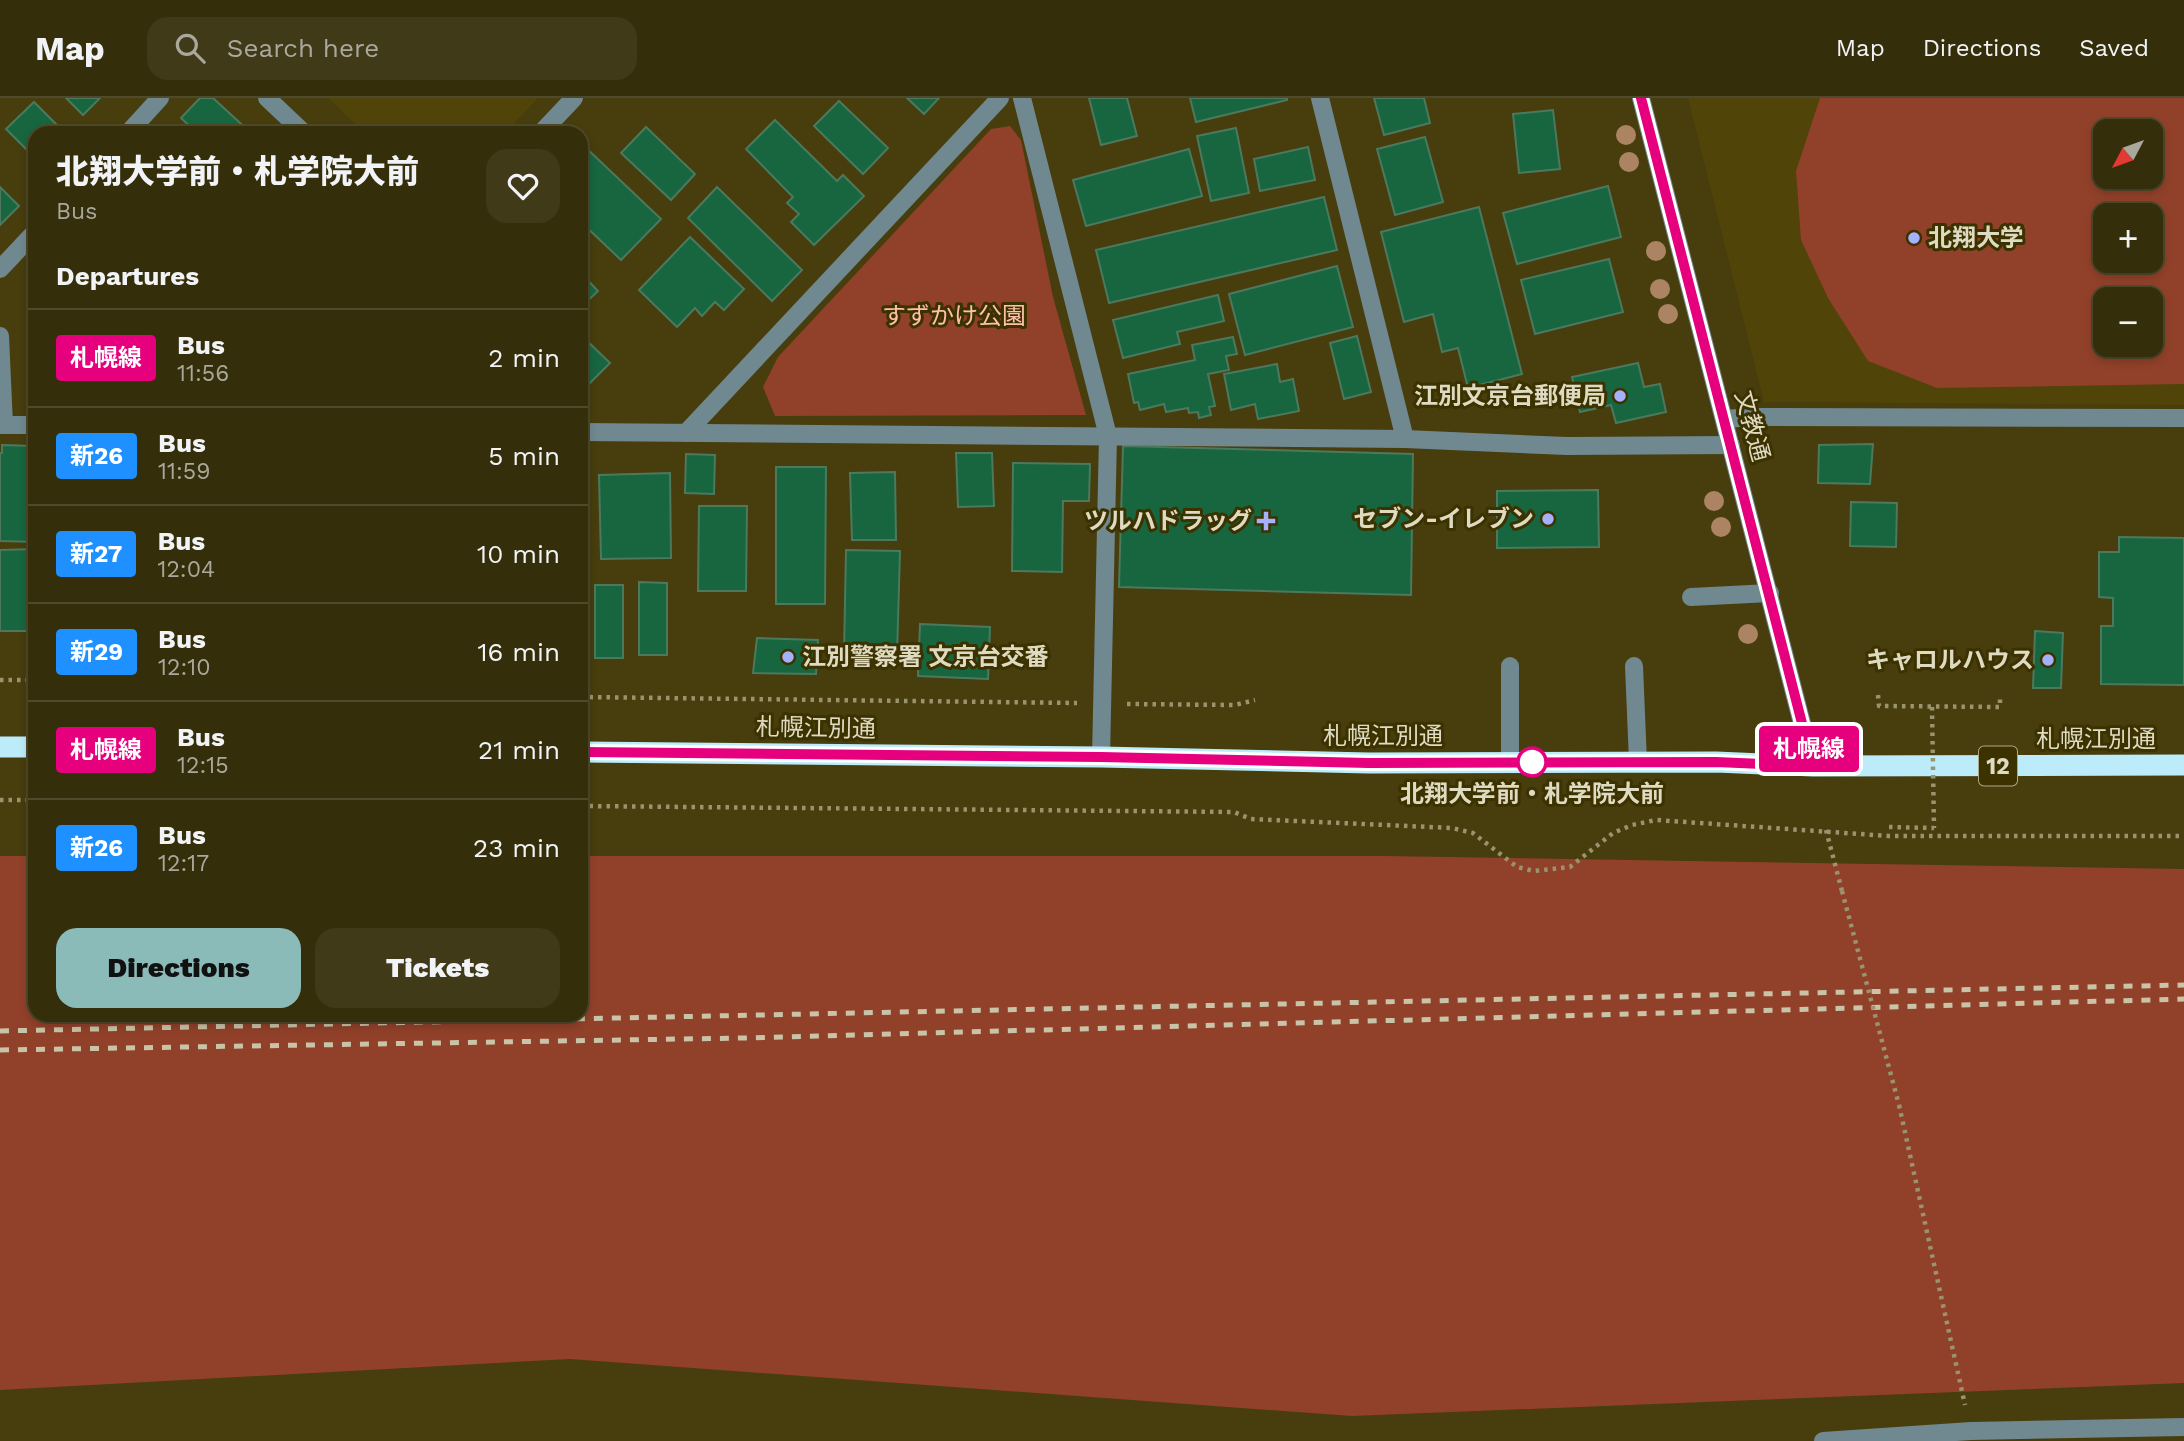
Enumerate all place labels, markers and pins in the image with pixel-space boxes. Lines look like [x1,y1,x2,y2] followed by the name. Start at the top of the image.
[1928,224,2024,252] place label: 北翔大学
[1906,230,1922,246] marker: 北翔大学
[1414,382,1606,410] place label: 江別文京台郵便局
[1612,388,1628,404] marker: 江別文京台郵便局
[1353,505,1534,533] place label: セブン-イレブン
[1084,507,1252,535] place label: ツルハドラッグ
[1540,511,1556,527] marker: セブン-イレブン
[1258,513,1274,529] marker: ツルハドラッグ
[802,643,1049,671] place label: 江別警察署 文京台交番
[1866,646,2034,674] place label: キャロルハウス
[780,649,796,665] marker: 江別警察署 文京台交番
[2040,652,2056,668] marker: キャロルハウス
[1517,747,1547,777] marker: 北翔大学前・札学院大前
[1400,780,1664,808] place label: 北翔大学前・札学院大前

